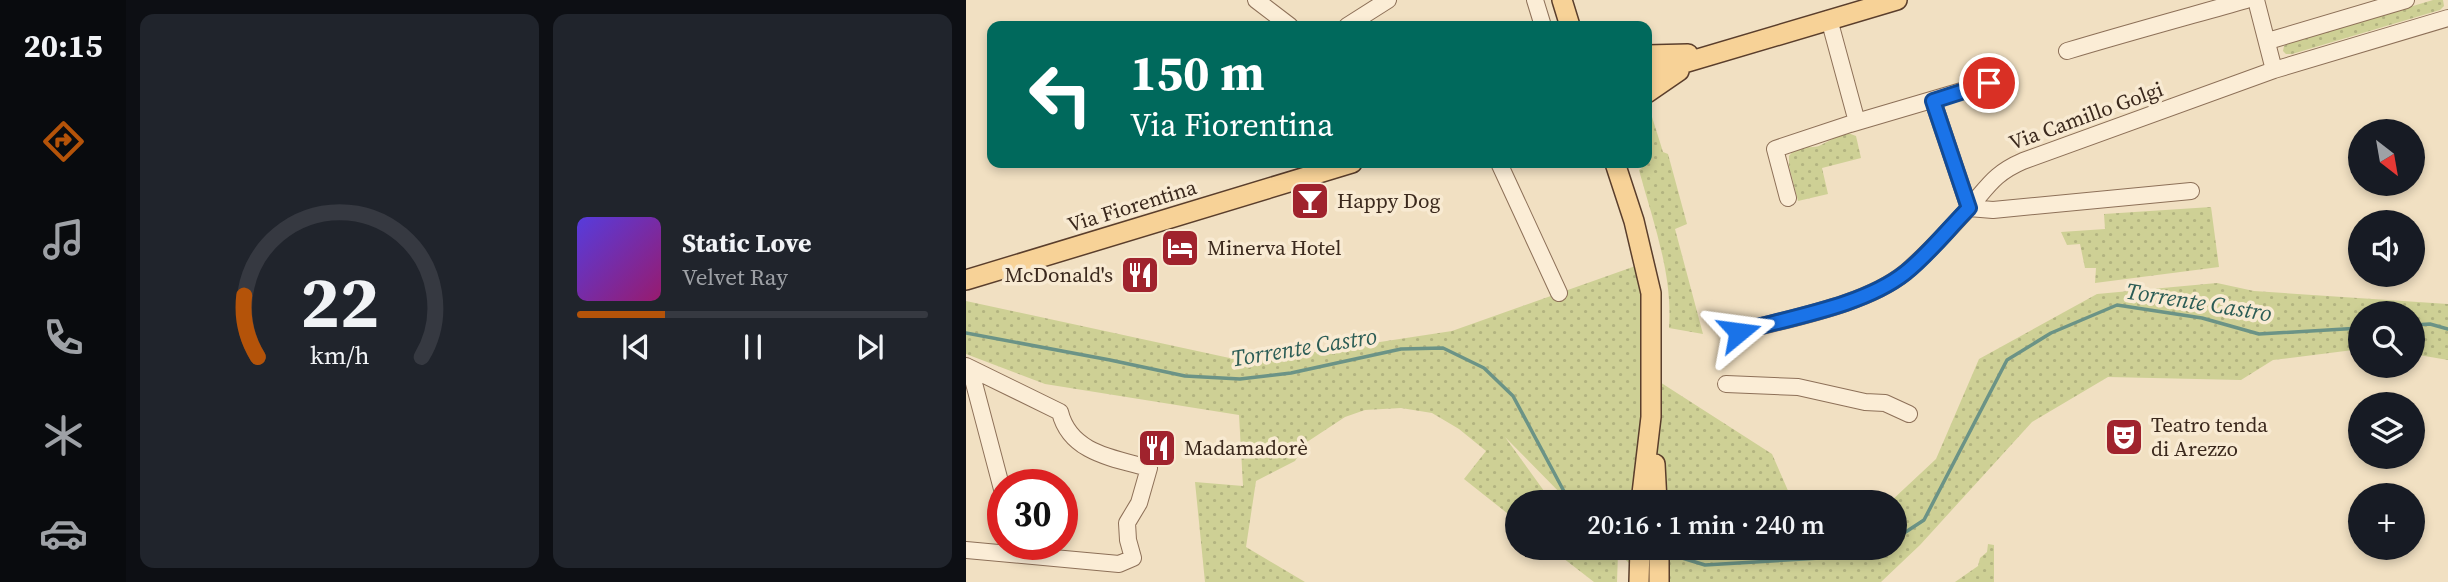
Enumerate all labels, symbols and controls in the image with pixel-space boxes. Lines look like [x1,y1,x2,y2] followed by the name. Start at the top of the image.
[24,24,102,68] text: 20:15
[1130,39,1265,106] text: 150 m
[1015,49,1106,140] icon: left
[1959,53,2019,113] pin
[1970,64,2008,102] icon: arrive
[2005,74,2167,157] street label: Via Camillo Golgi
[1130,103,1334,147] text: Via Fiorentina
[39,117,88,166] icon: directions
[2348,119,2426,196] north arrow
[2348,119,2425,560] map controls
[1064,172,1200,239] street label: Via Fiorentina
[1289,180,1331,222] bar icon: Happy Dog
[1337,186,1441,215] place label: Happy Dog
[2348,210,2425,287] button: sound
[39,215,88,264] icon: music
[682,225,811,261] text: Static Love
[1159,227,1201,269] hotel icon: Minerva Hotel
[1207,233,1342,262] place label: Minerva Hotel
[300,252,379,351] text: 22
[1119,254,1161,296] restaurant icon: McDonald's
[1005,260,1113,289] place label: McDonald's
[682,261,788,293] text: Velvet Ray
[2124,275,2274,329] water label: Torrente Castro
[1702,295,1776,369] position arrow
[2348,301,2425,378] button: search
[39,313,88,362] icon: phone
[1229,320,1379,374] water label: Torrente Castro
[617,328,655,366] icon: previous
[734,328,772,366] icon: pause
[851,328,889,366] icon: next
[310,338,369,372] text: km/h
[2348,392,2425,469] button: layers
[2151,410,2268,463] place label: Teatro tenda di Arezzo
[39,411,88,460] icon: climate
[2103,416,2145,458] theatre icon: Teatro tenda di Arezzo
[1136,427,1178,469] restaurant icon: Madamadorè
[1184,433,1308,462] place label: Madamadorè
[987,469,1078,560] speed limit sign: 30
[2348,483,2425,560] button: +
[1587,507,1825,543] text: 20:16 · 1 min · 240 m
[39,509,88,558] icon: car

